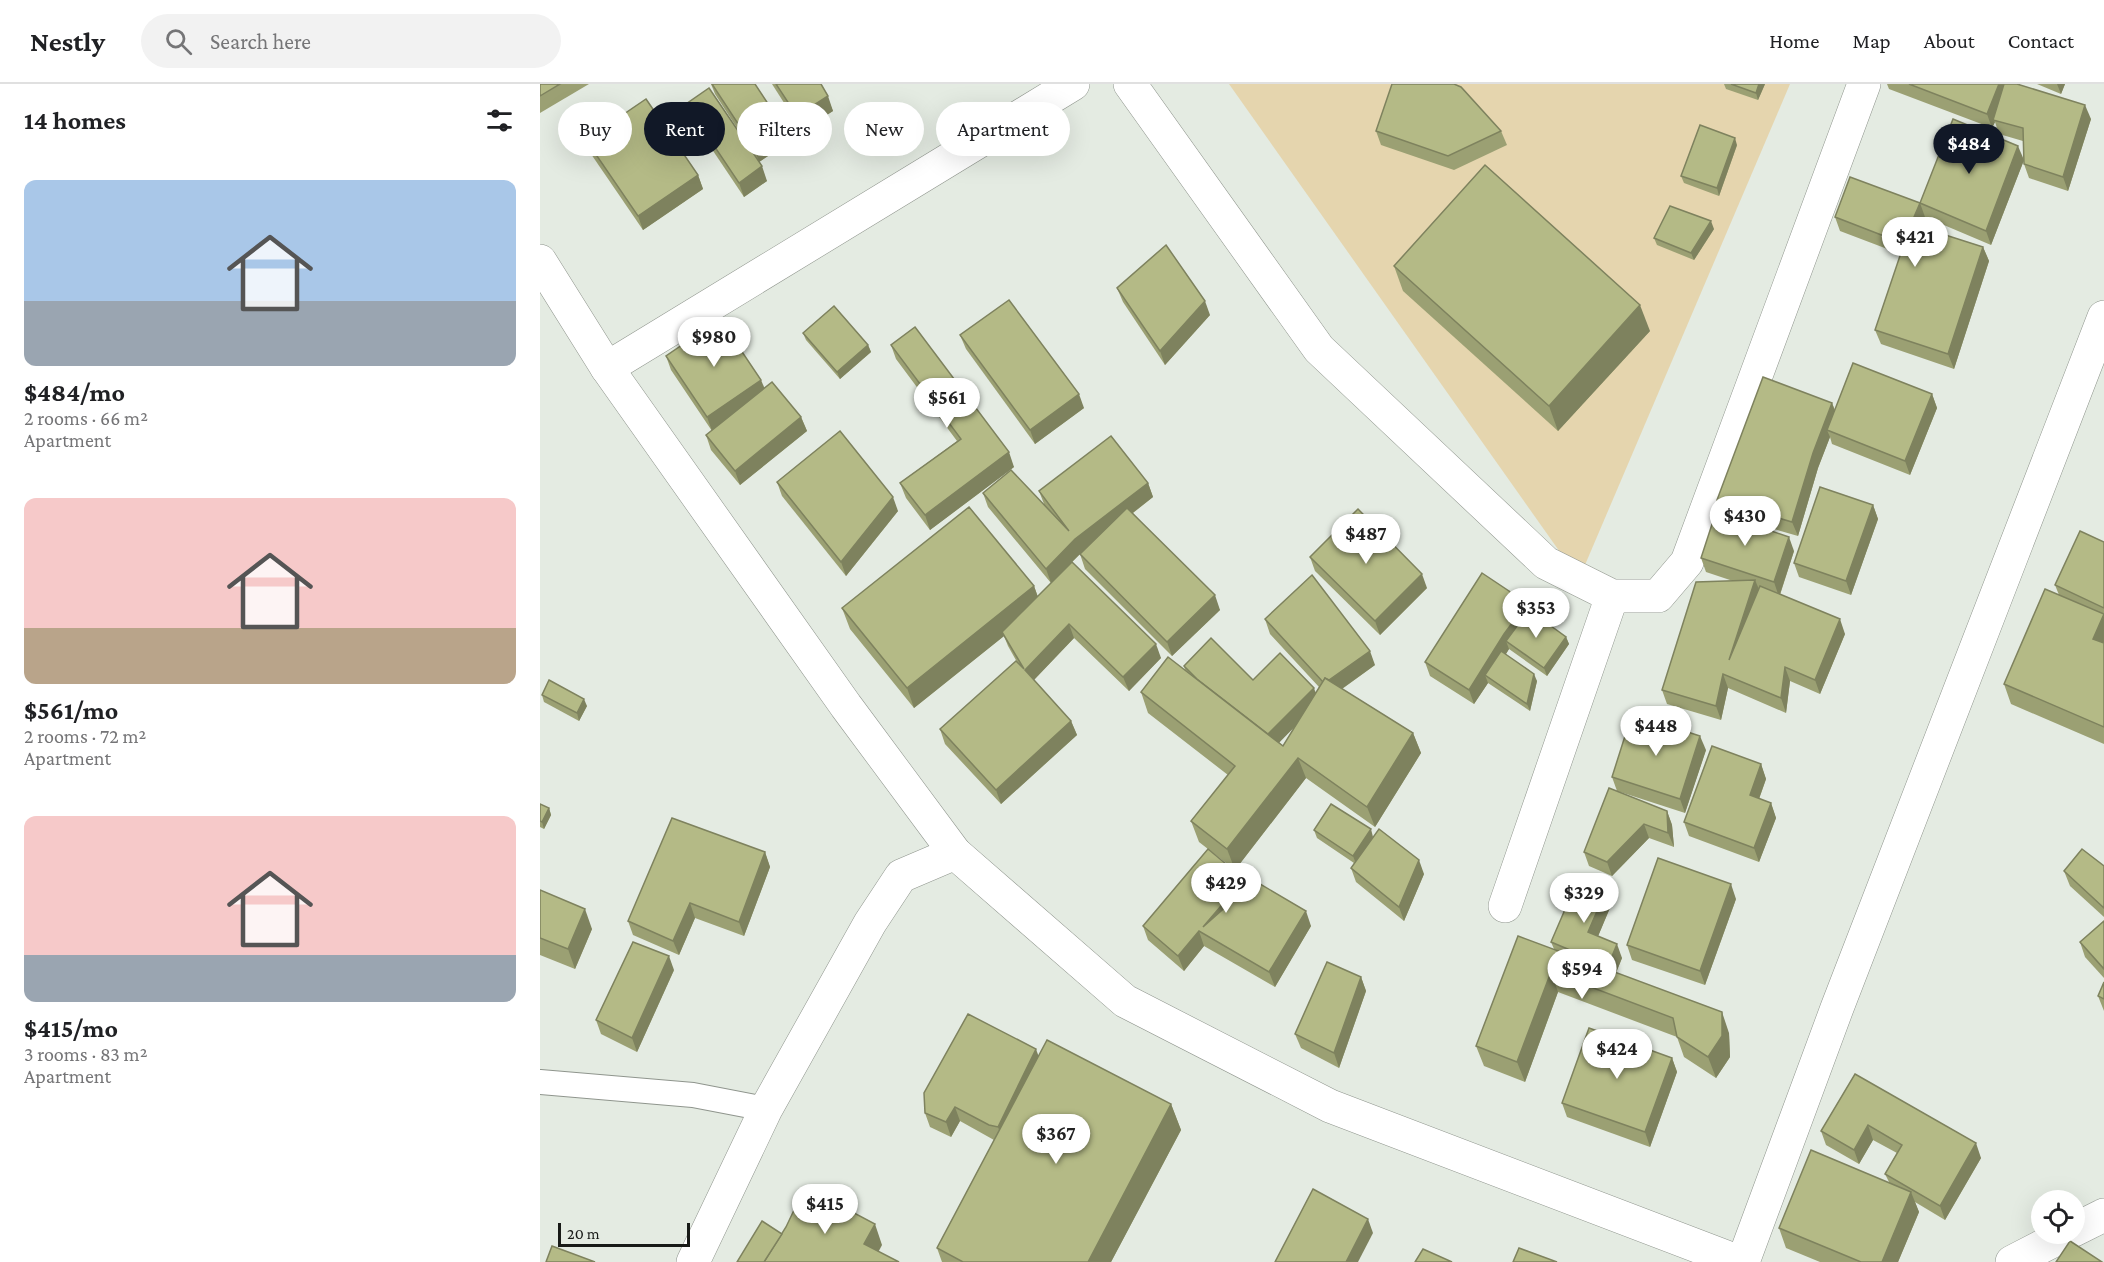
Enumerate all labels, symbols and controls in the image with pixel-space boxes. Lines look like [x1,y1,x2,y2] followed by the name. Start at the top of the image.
[141,14,561,68] search box
[162,25,195,58] icon: search
[30,26,105,57] text: Nestly
[210,29,311,54] text: Search here
[1769,29,1819,53] text: Home
[1852,29,1891,53] text: Map
[1924,29,1975,53] text: About
[2008,29,2074,53] text: Contact
[558,102,632,156] chip: Buy
[644,102,725,156] chip: Rent
[737,102,832,156] chip: Filters
[844,102,924,156] chip: New
[936,102,1070,156] chip: Apartment
[483,104,516,137] icon: filters
[24,106,126,135] text: 14 homes
[1933,124,2005,175] pin: $484
[1947,132,1991,154] text: $484
[1879,217,1951,268] pin: $421
[216,219,324,327] icon: home
[1896,225,1934,247] text: $421
[678,317,750,368] pin: $980
[692,325,736,347] text: $980
[24,378,125,407] text: $484/mo
[911,378,983,429] pin: $561
[928,386,966,408] text: $561
[24,407,148,429] text: 2 rooms · 66 m²
[24,429,111,451] text: Apartment
[1709,496,1781,547] pin: $430
[1724,504,1766,526] text: $430
[1330,514,1402,565] pin: $487
[1345,522,1387,544] text: $487
[216,537,324,645] icon: home
[1500,588,1572,639] pin: $353
[1517,596,1555,618] text: $353
[24,696,118,725] text: $561/mo
[1620,706,1692,757] pin: $448
[1634,714,1678,736] text: $448
[24,725,146,747] text: 2 rooms · 72 m²
[24,747,111,769] text: Apartment
[216,855,324,963] icon: home
[1190,863,1262,914] pin: $429
[1205,871,1247,893] text: $429
[1548,873,1620,924] pin: $329
[1564,881,1604,903] text: $329
[1546,949,1618,1000] pin: $594
[1562,957,1602,979] text: $594
[24,1014,118,1043] text: $415/mo
[1581,1029,1653,1080] pin: $424
[1596,1037,1638,1059] text: $424
[24,1043,147,1065] text: 3 rooms · 83 m²
[24,1065,111,1087] text: Apartment
[1020,1114,1092,1165] pin: $367
[1036,1122,1076,1144] text: $367
[789,1184,861,1235] pin: $415
[2031,1190,2085,1244] map controls
[2031,1190,2085,1244] button: locate
[806,1192,844,1214] text: $415
[558,1220,690,1248] scale bar
[567,1225,600,1242] text: 20 m

